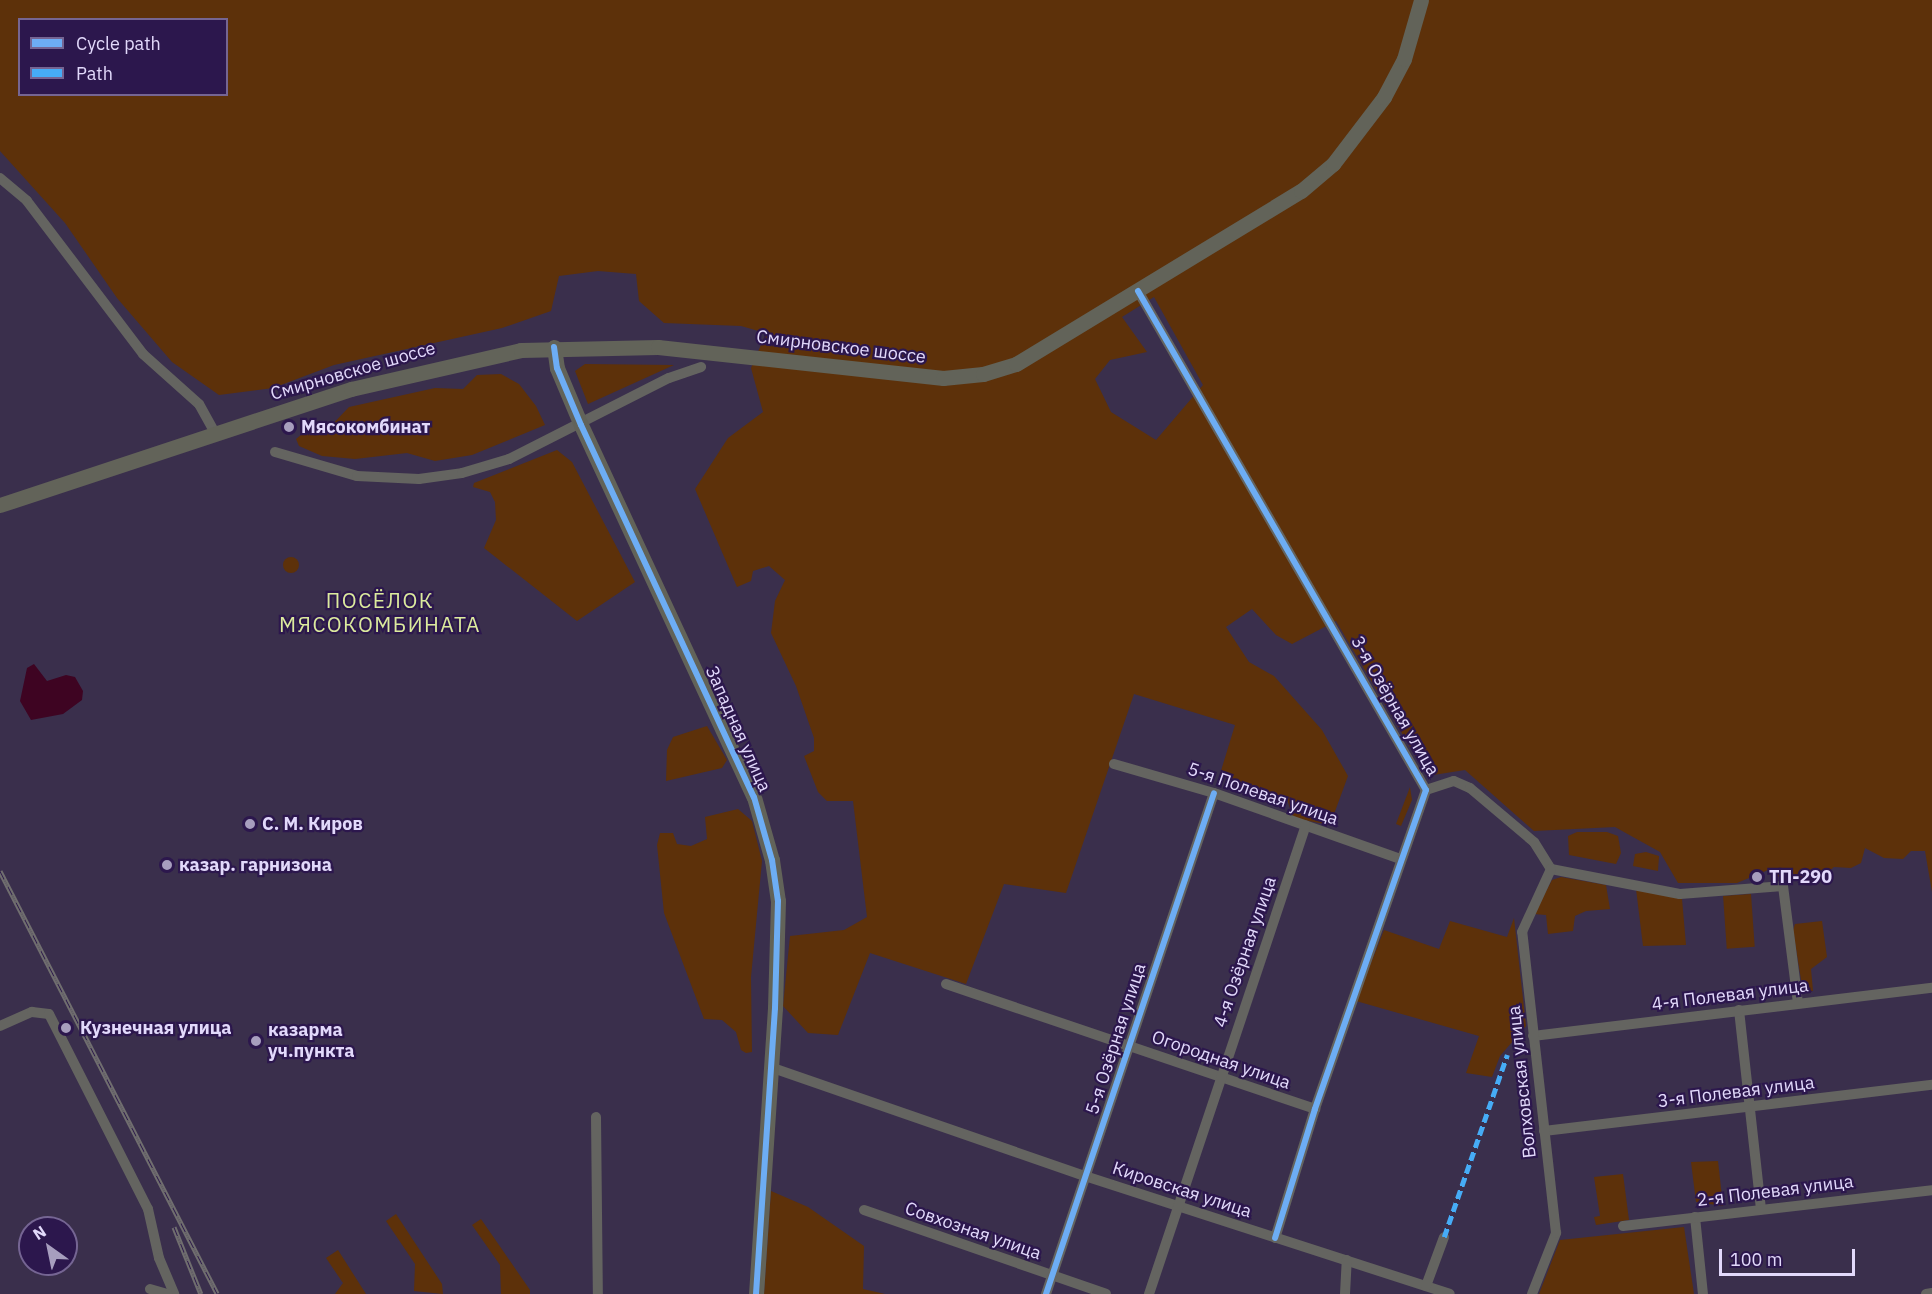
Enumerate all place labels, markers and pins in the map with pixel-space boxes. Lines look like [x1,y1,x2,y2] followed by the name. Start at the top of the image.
[301,416,430,438] place label: Мясокомбинат
[282,420,296,434] marker: Мясокомбинат
[262,813,363,835] place label: С. М. Киров
[243,817,257,831] marker: С. М. Киров
[179,854,332,876] place label: казар. гарнизона
[160,858,174,872] marker: казар. гарнизона
[1769,866,1832,888] place label: ТП-290
[1750,870,1764,884] marker: ТП-290
[80,1017,231,1039] place label: Кузнечная улица
[57,1019,75,1037] marker: Кузнечная улица
[268,1020,355,1062] place label: казарма уч.пункта
[249,1034,263,1048] marker: казарма уч.пункта

